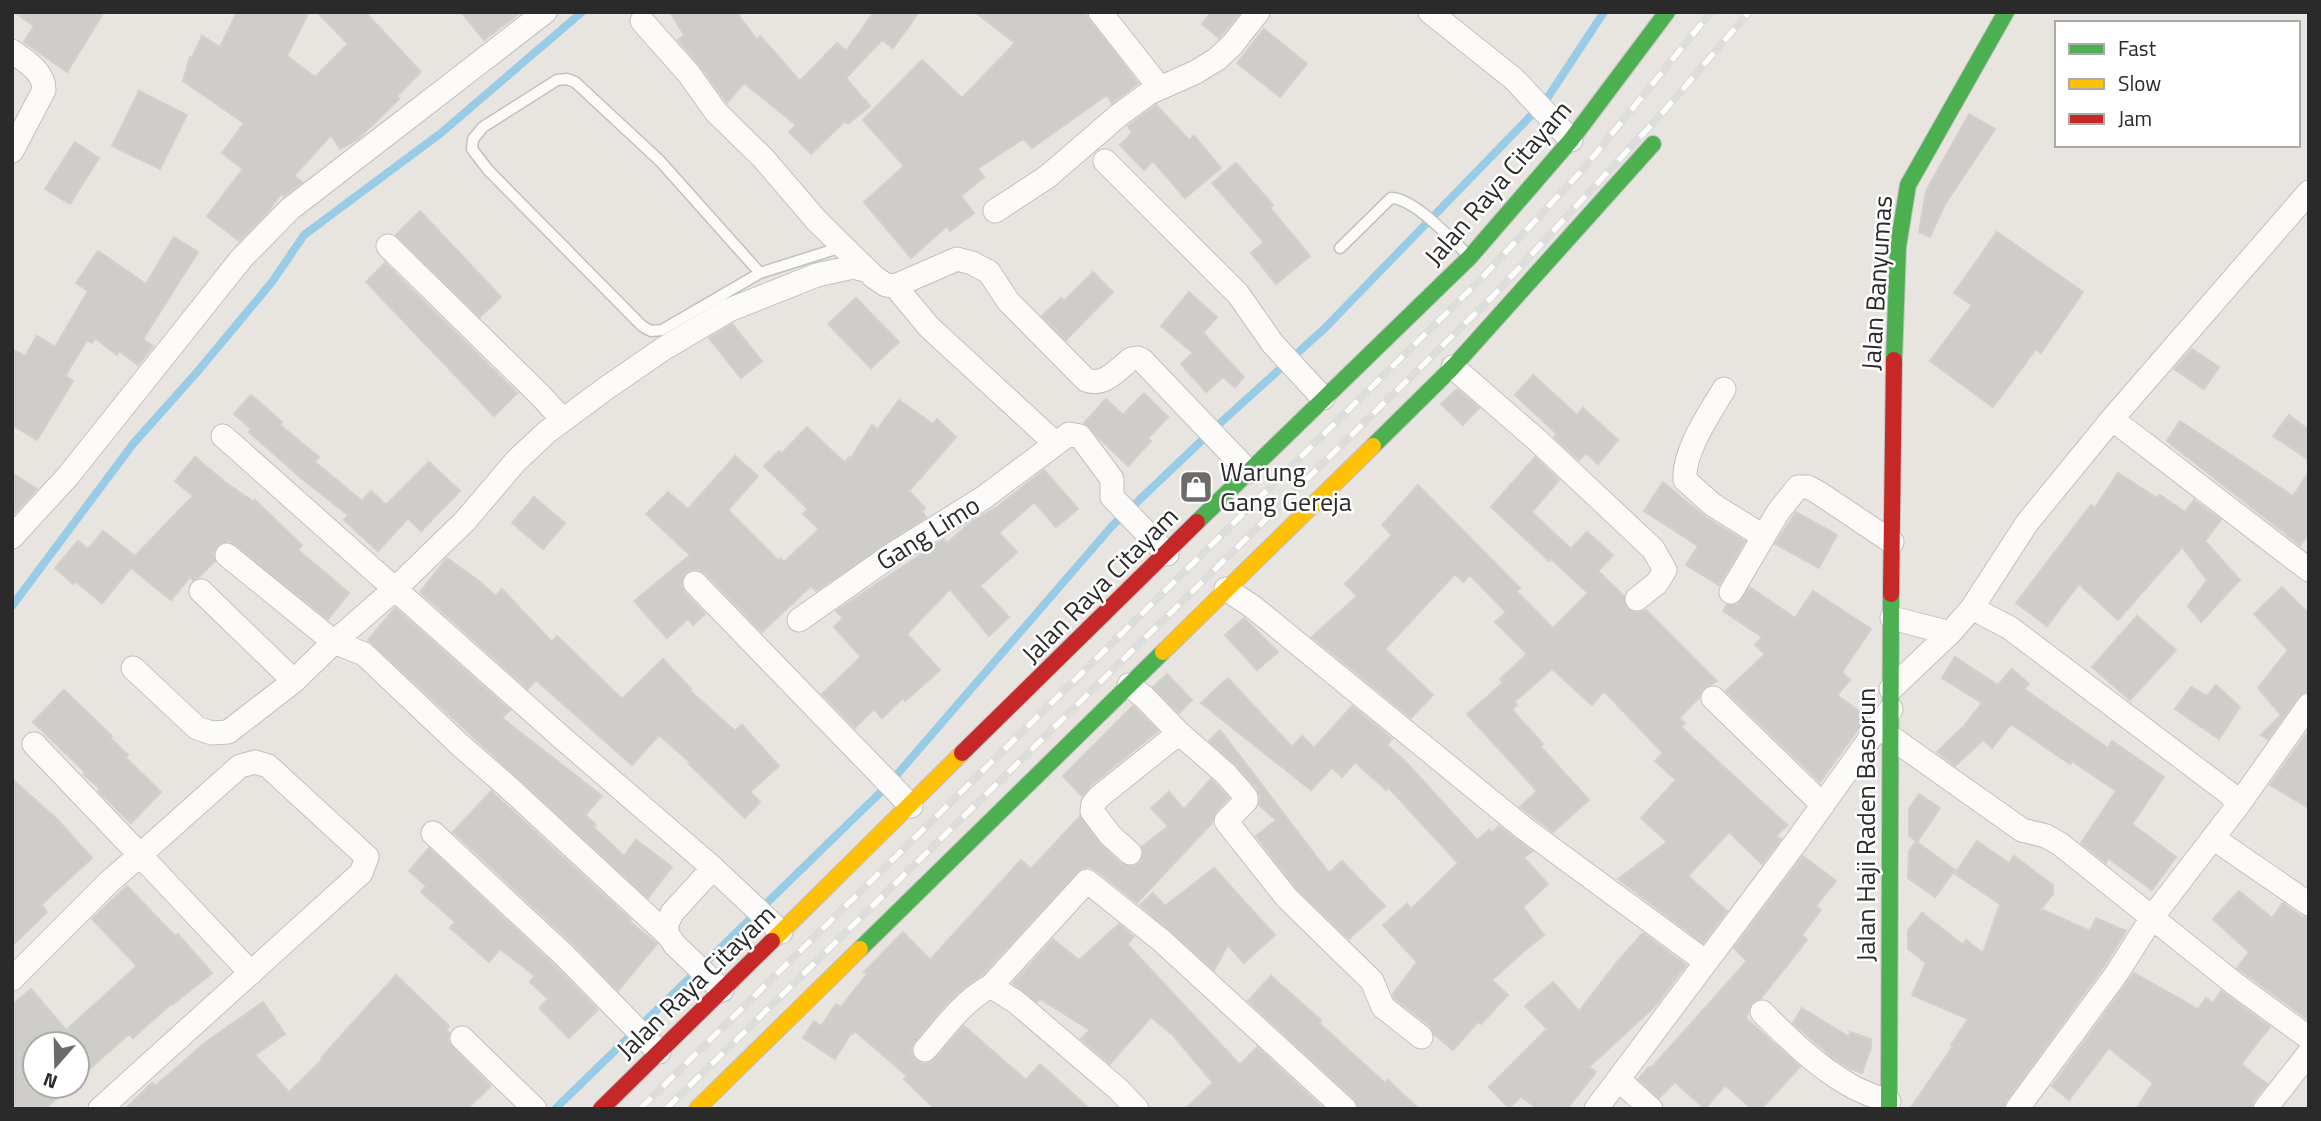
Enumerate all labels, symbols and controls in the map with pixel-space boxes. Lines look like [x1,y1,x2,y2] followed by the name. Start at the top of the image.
[2055,21,2300,147] legend
[2118,32,2157,64] text: Fast
[2118,67,2161,99] text: Slow
[1415,91,1581,274] street label: Jalan Raya Citayam
[2118,102,2152,134] text: Jam
[1851,194,1902,372] street label: Jalan Banyumas
[1220,452,1352,521] place label: Warung Gang Gereja
[1177,468,1215,506] shop icon: Warung Gang Gereja
[868,485,987,580] street label: Gang Limo
[1012,497,1187,672] street label: Jalan Raya Citayam
[1846,688,1885,962] street label: Jalan Haji Raden Basorun
[607,895,784,1068] street label: Jalan Raya Citayam
[21,1030,91,1100] north arrow
[39,1066,61,1097] text: N

